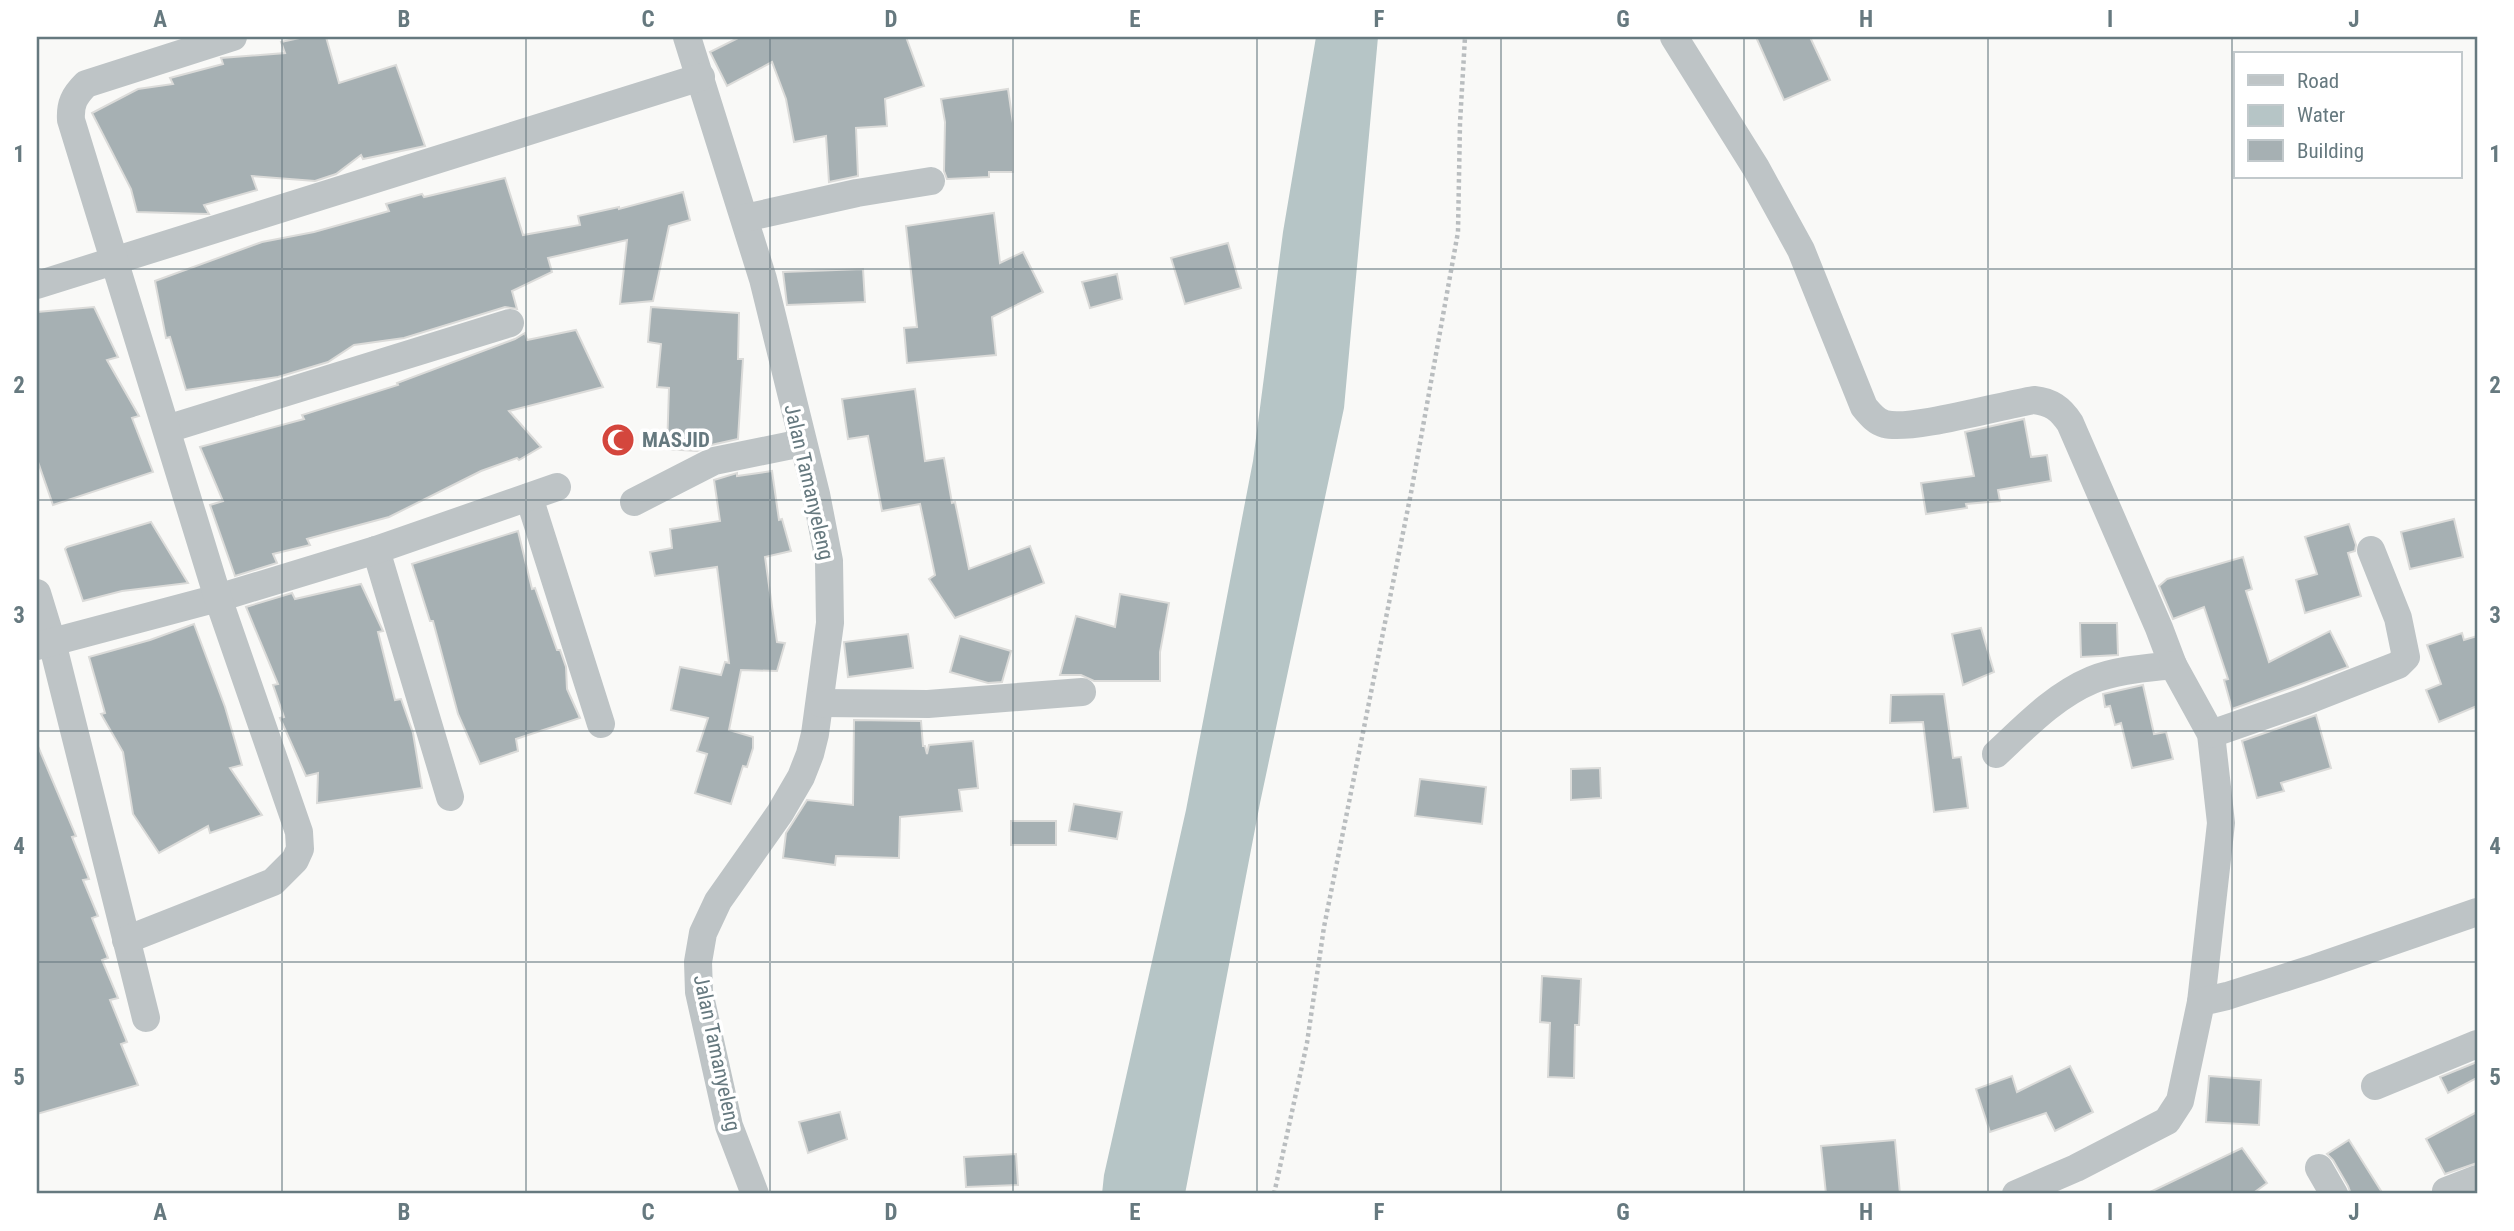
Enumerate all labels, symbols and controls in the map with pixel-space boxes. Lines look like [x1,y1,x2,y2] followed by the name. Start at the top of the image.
[153,6,167,33] text: A
[398,6,410,33] text: B
[641,6,655,33] text: C
[885,6,898,33] text: D
[1129,6,1141,33] text: E
[1374,6,1385,33] text: F
[1616,6,1630,33] text: G
[1859,6,1873,33] text: H
[2107,6,2113,33] text: I
[2348,6,2360,33] text: J
[2234,52,2462,178] legend
[2297,69,2339,93] text: Road
[2297,103,2345,127] text: Water
[2297,139,2364,163] text: Building
[13,141,25,168] text: 1
[2489,141,2501,168] text: 1
[13,372,25,399] text: 2
[2489,372,2501,399] text: 2
[779,402,839,562] street label: Jalan Tamanyeleng
[599,421,637,459] mosque icon: MASJID
[642,428,710,452] place label: MASJID
[13,602,25,629] text: 3
[2489,602,2501,629] text: 3
[13,833,25,860] text: 4
[2489,833,2501,860] text: 4
[689,973,745,1133] street label: Jalan Tamanyeleng
[13,1064,25,1091] text: 5
[2489,1064,2501,1091] text: 5
[153,1199,167,1226] text: A
[398,1199,410,1226] text: B
[641,1199,655,1226] text: C
[885,1199,898,1226] text: D
[1129,1199,1141,1226] text: E
[1374,1199,1385,1226] text: F
[1616,1199,1630,1226] text: G
[1859,1199,1873,1226] text: H
[2107,1199,2113,1226] text: I
[2348,1199,2360,1226] text: J

